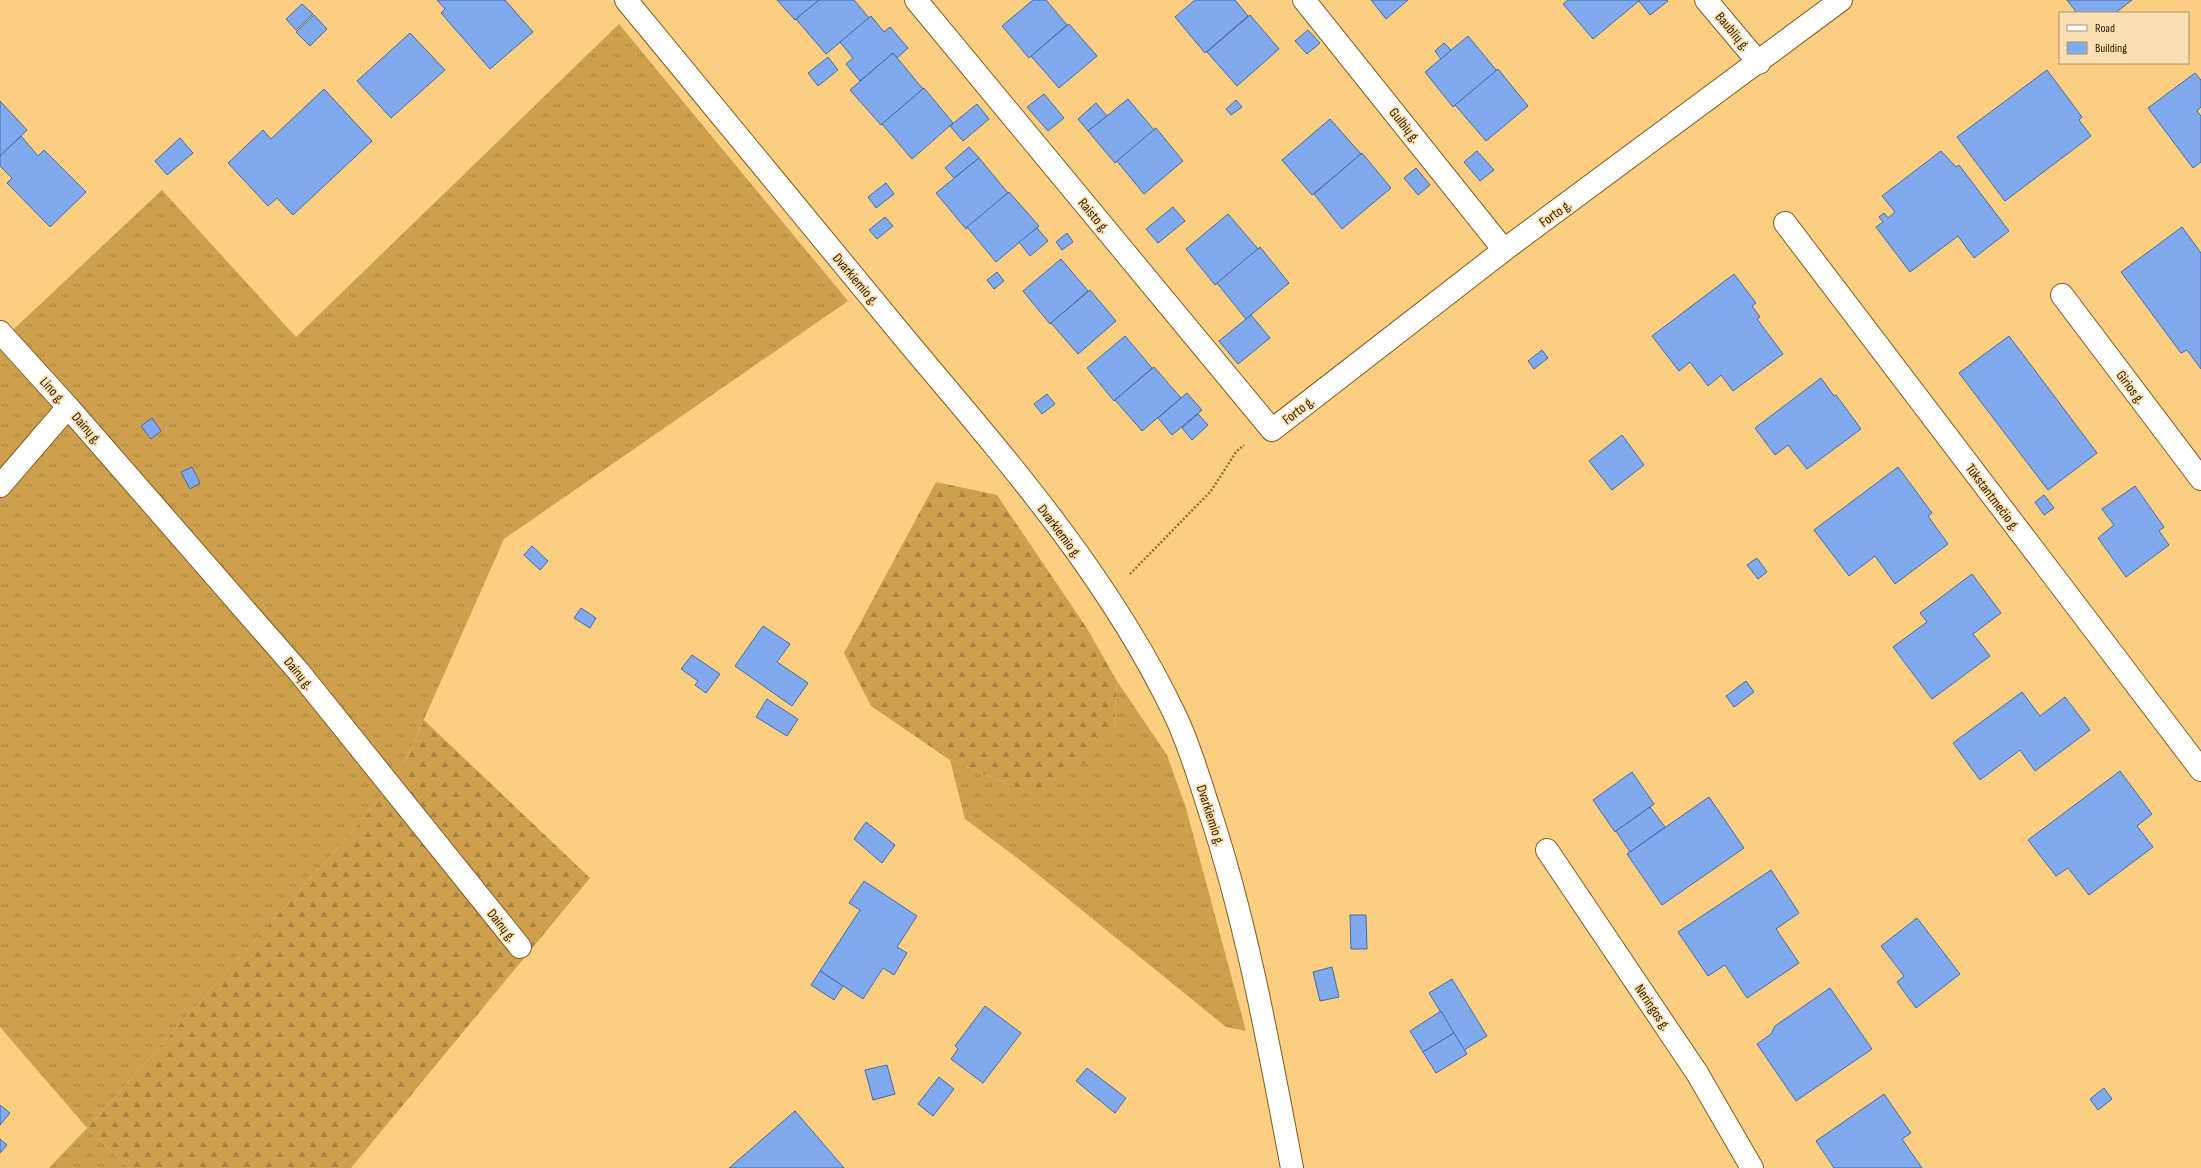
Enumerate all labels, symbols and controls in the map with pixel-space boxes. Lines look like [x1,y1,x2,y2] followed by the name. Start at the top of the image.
[1712,9,1754,54] street label: Baublių g.
[2059,12,2189,64] legend
[2095,21,2115,36] text: Road
[2095,41,2127,56] text: Building
[1385,104,1424,146] street label: Gulbių g.
[1074,195,1113,236] street label: Raisto g.
[1536,196,1575,231] street label: Forto g.
[829,250,882,309] street label: Dvarkiemio g.
[2113,367,2149,407] street label: Girios g.
[36,373,69,407] street label: Lino g.
[1279,393,1318,428] street label: Forto g.
[68,409,105,448] street label: Dainų g.
[1962,460,2023,534] street label: Tūkstantmečio g.
[1034,501,1085,562] street label: Dvarkiemio g.
[280,654,317,693] street label: Dainų g.
[1193,783,1228,848] street label: Dvarkiemio g.
[483,906,520,945] street label: Dainų g.
[1631,981,1674,1034] street label: Neringos g.

